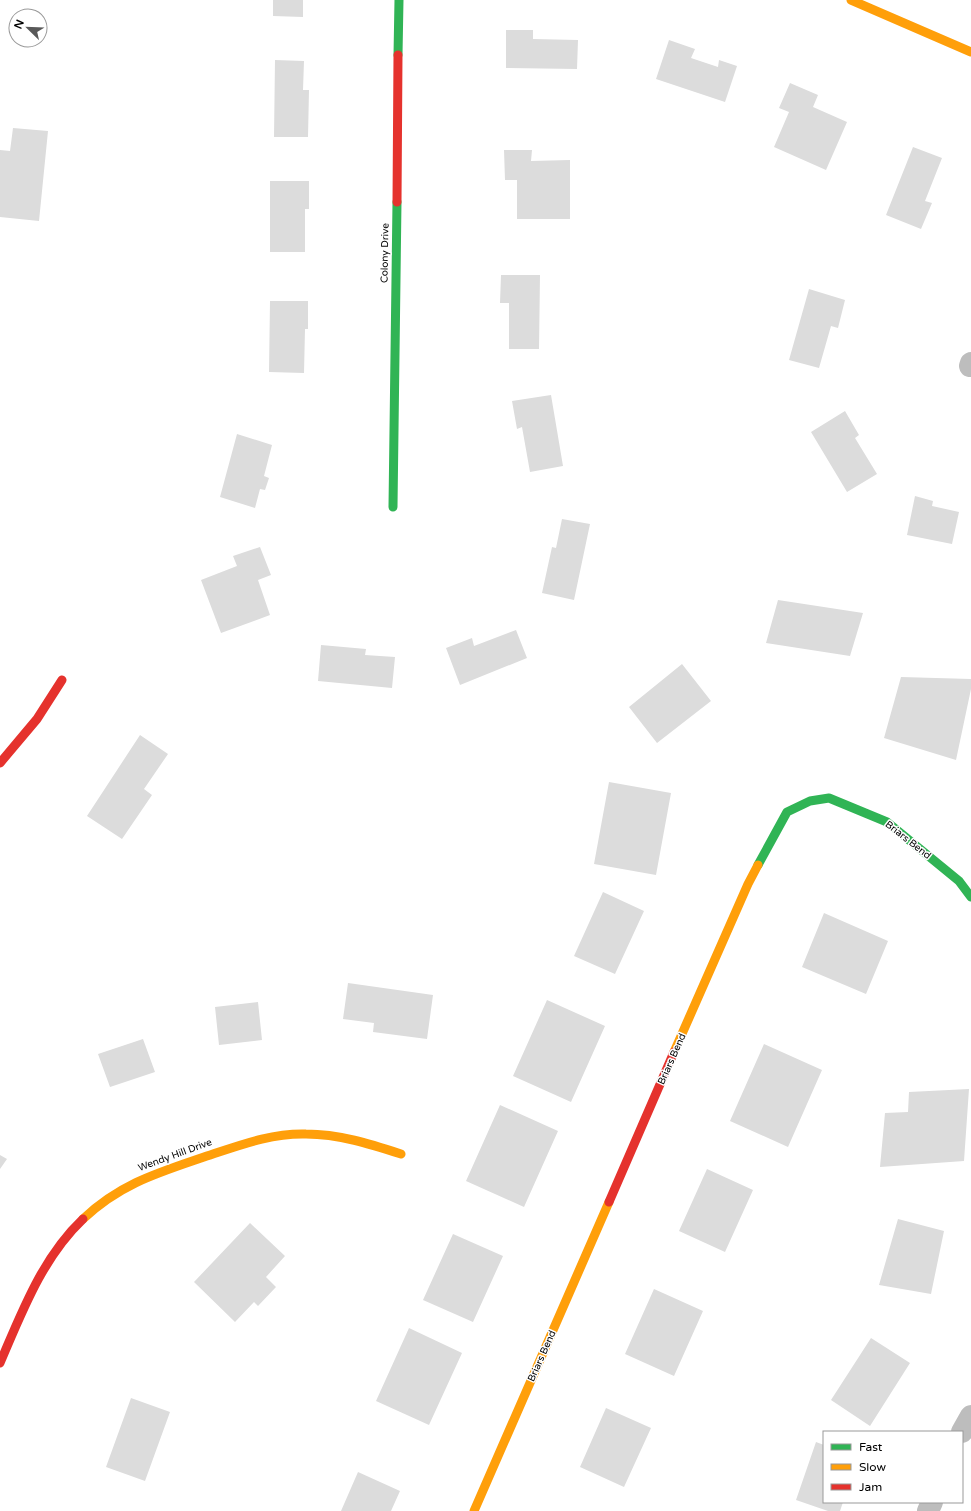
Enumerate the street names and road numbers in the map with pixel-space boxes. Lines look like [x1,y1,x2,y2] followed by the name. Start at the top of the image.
[378,223,392,283] street label: Colony Drive
[883,818,933,862] street label: Briars Bend
[655,1031,689,1087] street label: Briars Bend
[136,1136,214,1174] street label: Wendy Hill Drive
[525,1328,559,1384] street label: Briars Bend

